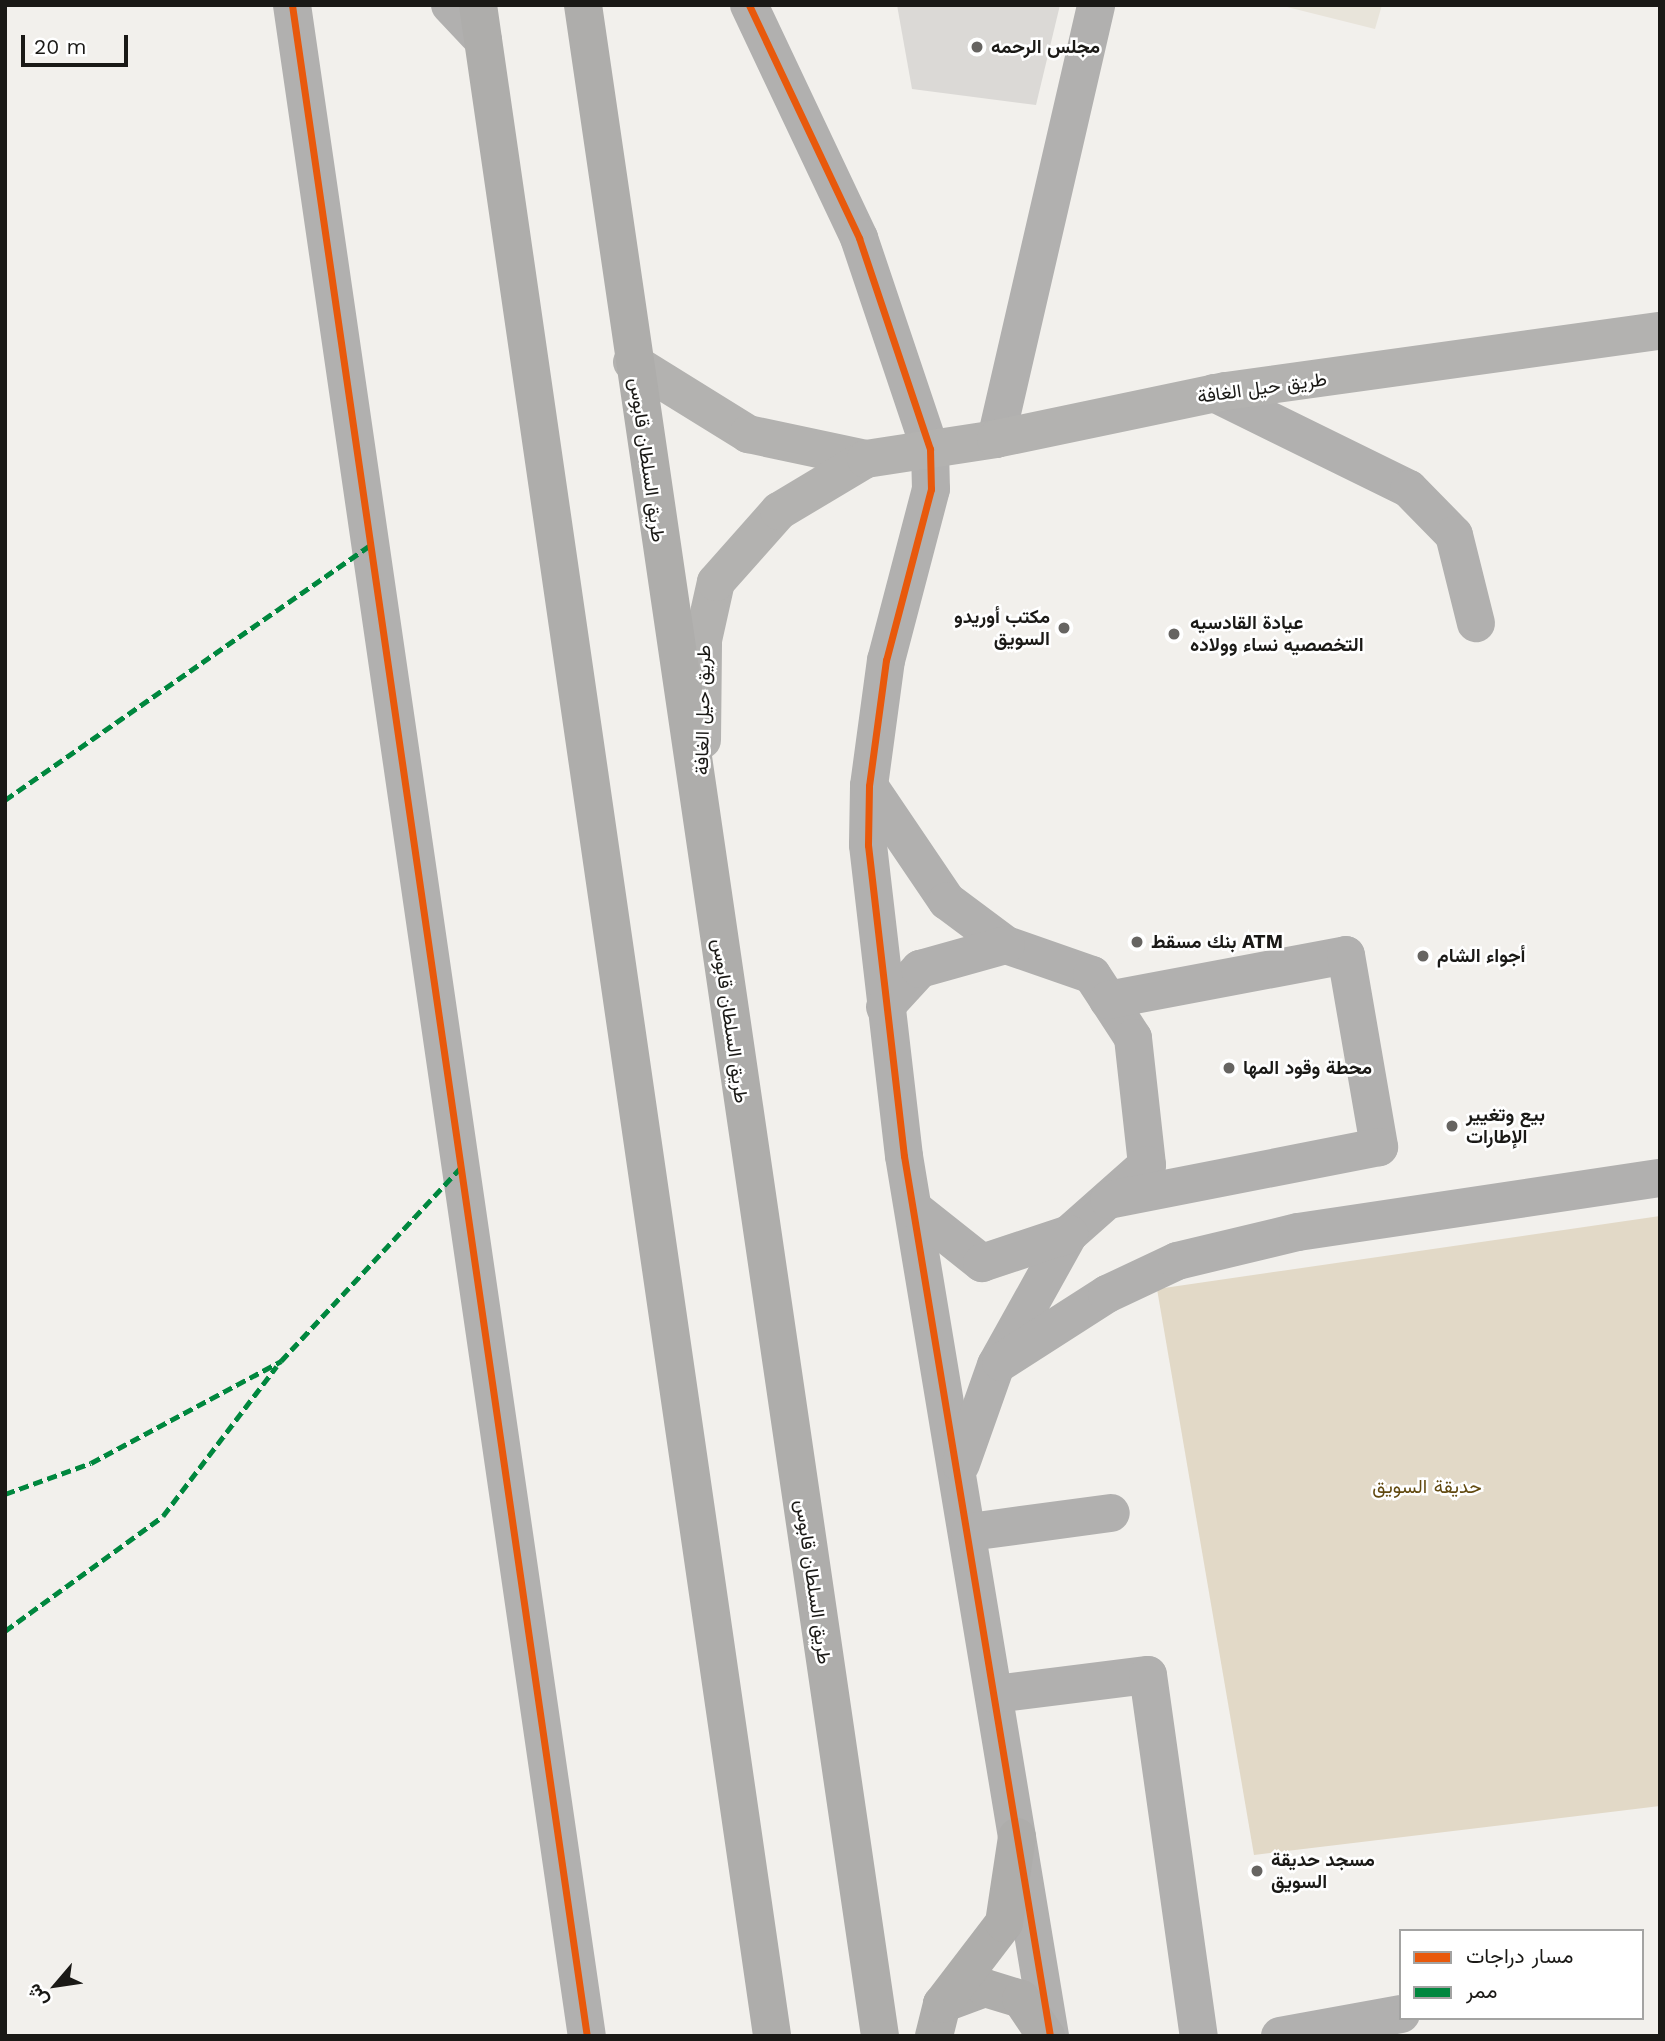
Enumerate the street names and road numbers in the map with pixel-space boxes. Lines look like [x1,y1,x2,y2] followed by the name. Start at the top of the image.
[1196,368,1328,408] street label: طريق حيل الغافة
[624,376,670,544] street label: طريق السلطان قابوس
[690,645,716,775] street label: طريق حيل الغافة
[707,937,753,1105] street label: طريق السلطان قابوس
[790,1498,836,1666] street label: طريق السلطان قابوس

